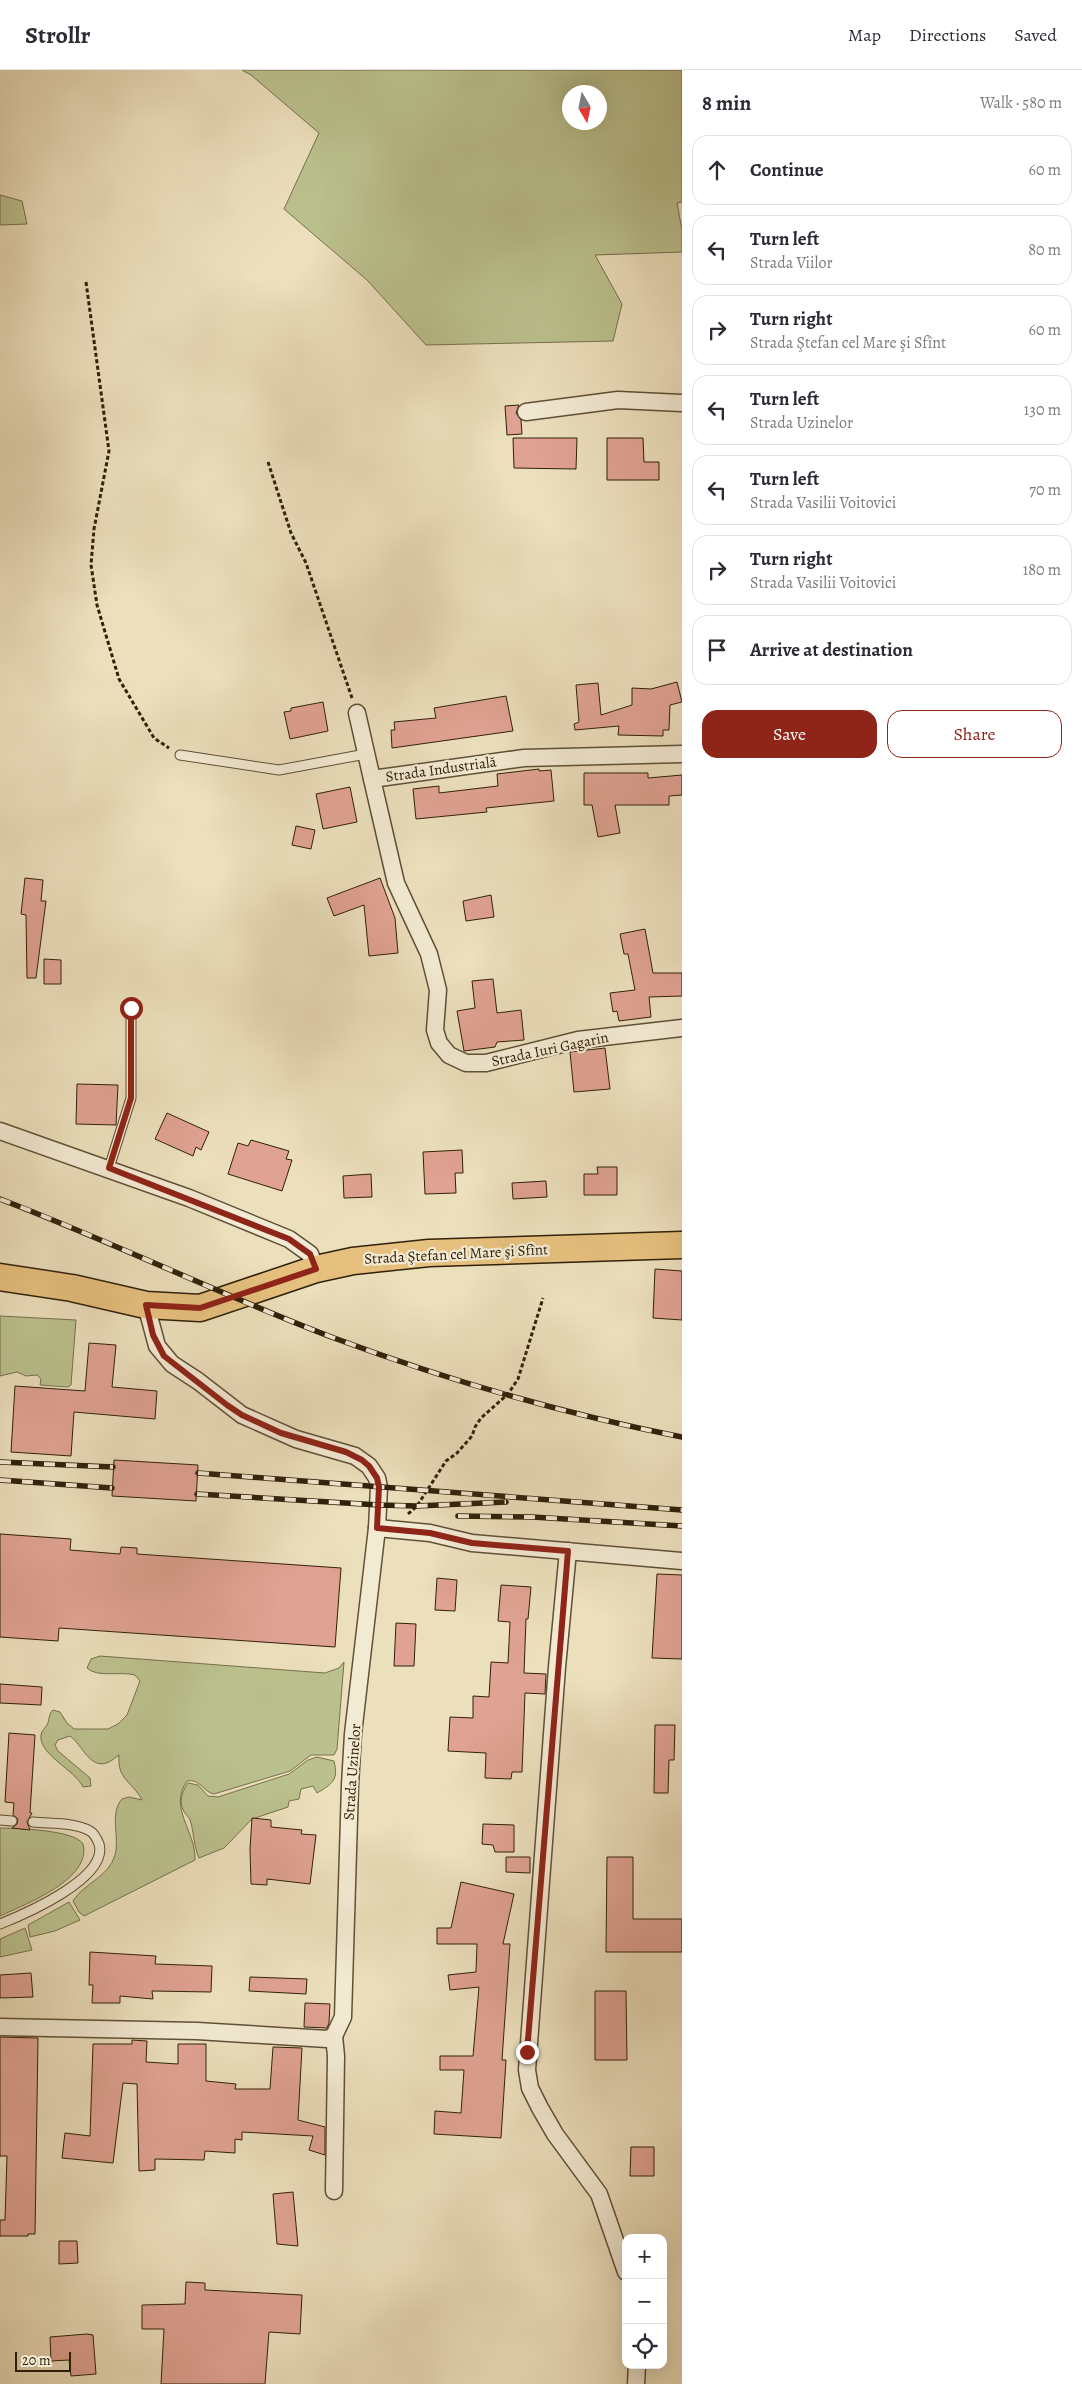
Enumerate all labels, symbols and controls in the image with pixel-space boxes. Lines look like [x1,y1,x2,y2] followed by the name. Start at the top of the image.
[25,19,90,51] text: Strollr
[848,23,881,47] text: Map
[909,23,986,47] text: Directions
[1014,23,1057,47] text: Saved
[562,85,607,130] north arrow
[702,89,751,117] text: 8 min
[980,92,1062,114] text: Walk · 580 m
[703,156,731,184] icon: ahead
[750,157,824,183] text: Continue
[1029,159,1061,181] text: 60 m
[750,226,819,252] text: Turn left
[703,236,731,264] icon: left
[1028,239,1061,261] text: 80 m
[750,252,833,274] text: Strada Viilor
[750,306,832,332] text: Turn right
[703,316,731,344] icon: right
[1029,319,1061,341] text: 60 m
[750,332,946,354] text: Strada Ştefan cel Mare şi Sfînt
[750,386,819,412] text: Turn left
[703,396,731,424] icon: left
[1024,399,1061,421] text: 130 m
[750,412,853,434] text: Strada Uzinelor
[750,466,819,492] text: Turn left
[703,476,731,504] icon: left
[1029,479,1061,501] text: 70 m
[750,492,896,514] text: Strada Vasilii Voitovici
[750,546,832,572] text: Turn right
[703,556,731,584] icon: right
[1023,559,1061,581] text: 180 m
[750,572,896,594] text: Strada Vasilii Voitovici
[703,636,731,664] icon: arrive
[750,637,913,663] text: Arrive at destination
[702,710,877,758] button: Save
[887,710,1062,758] button: Share
[384,751,498,787] street label: Strada Industrială
[120,997,143,1020] route start
[490,1027,610,1071] street label: Strada Iuri Gagarin
[364,1239,548,1269] street label: Strada Ştefan cel Mare şi Sfînt
[339,1723,365,1821] street label: Strada Uzinelor
[516,2041,539,2064] route end
[622,2234,667,2369] map controls
[622,2234,667,2279] button: +
[622,2279,667,2324] button: −
[622,2324,667,2369] button: locate
[15,2349,71,2372] scale bar
[22,2351,51,2370] text: 20 m

